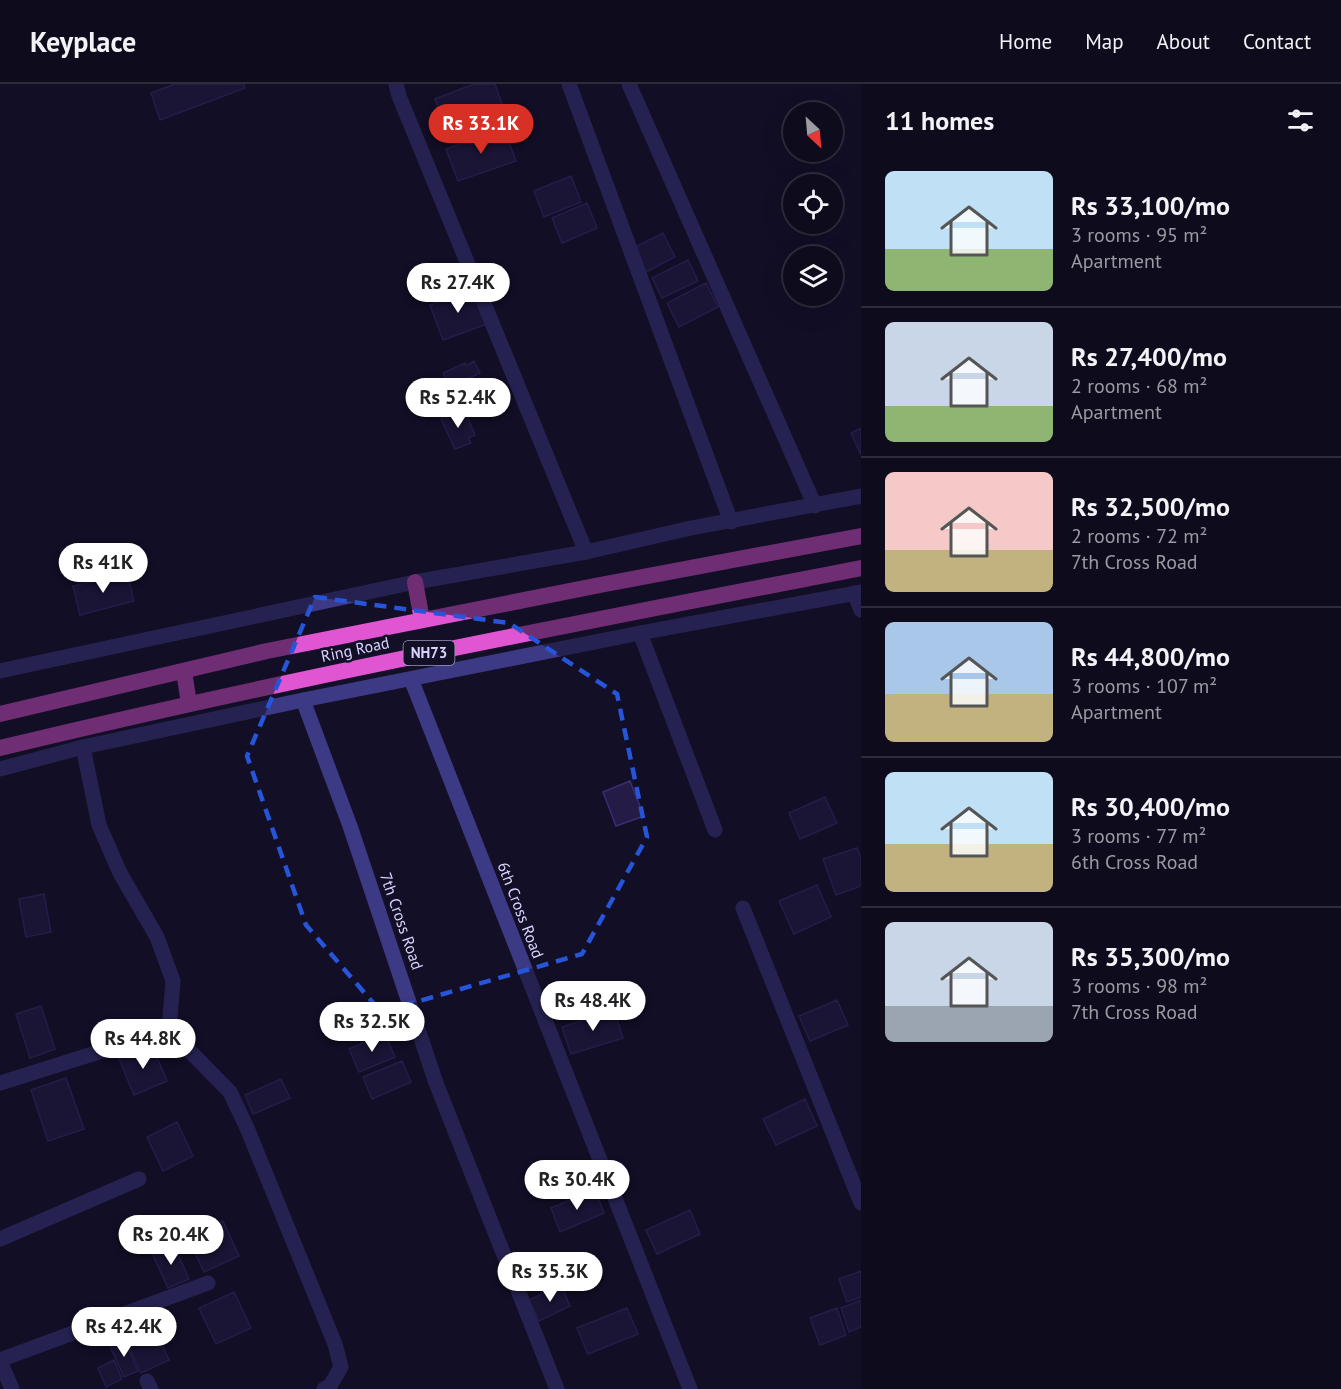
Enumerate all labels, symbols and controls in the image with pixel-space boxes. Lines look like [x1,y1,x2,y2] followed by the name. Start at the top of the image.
[30,23,136,60] text: Keyplace
[999,28,1052,55] text: Home
[1085,28,1124,55] text: Map
[1157,28,1210,55] text: About
[1243,28,1311,55] text: Contact
[783,102,843,162] north arrow
[783,102,843,306] map controls
[419,104,543,155] pin: Rs 33.1K
[885,104,994,137] text: 11 homes
[1284,104,1317,137] icon: filters
[443,110,519,136] text: Rs 33.1K
[783,174,843,234] button: locate
[1071,189,1230,222] text: Rs 33,100/mo
[933,195,1005,267] icon: home
[1071,222,1207,248] text: 3 rooms · 95 m²
[783,246,843,306] button: layers
[1071,248,1162,274] text: Apartment
[396,263,520,314] pin: Rs 27.4K
[421,269,495,295] text: Rs 27.4K
[1071,340,1227,373] text: Rs 27,400/mo
[933,346,1005,418] icon: home
[1071,373,1207,399] text: 2 rooms · 68 m²
[396,378,520,429] pin: Rs 52.4K
[420,384,496,410] text: Rs 52.4K
[1071,399,1162,425] text: Apartment
[1071,490,1230,523] text: Rs 32,500/mo
[933,496,1005,568] icon: home
[1071,523,1207,549] text: 2 rooms · 72 m²
[54,543,152,594] pin: Rs 41K
[73,549,133,575] text: Rs 41K
[1071,549,1198,575] text: 7th Cross Road
[319,632,391,666] street label: Ring Road
[1071,640,1230,673] text: Rs 44,800/mo
[404,641,454,665] road number: NH73
[933,646,1005,718] icon: home
[1071,673,1217,699] text: 3 rooms · 107 m²
[1071,699,1162,725] text: Apartment
[1071,790,1230,823] text: Rs 30,400/mo
[933,796,1005,868] icon: home
[1071,823,1206,849] text: 3 rooms · 77 m²
[1071,849,1198,875] text: 6th Cross Road
[493,859,549,961] street label: 6th Cross Road
[376,870,428,972] street label: 7th Cross Road
[1071,940,1230,973] text: Rs 35,300/mo
[933,946,1005,1018] icon: home
[1071,973,1207,999] text: 3 rooms · 98 m²
[531,981,655,1032] pin: Rs 48.4K
[555,987,631,1013] text: Rs 48.4K
[1071,999,1198,1025] text: 7th Cross Road
[310,1002,434,1053] pin: Rs 32.5K
[334,1008,410,1034] text: Rs 32.5K
[81,1019,205,1070] pin: Rs 44.8K
[105,1025,181,1051] text: Rs 44.8K
[515,1160,639,1211] pin: Rs 30.4K
[539,1166,615,1192] text: Rs 30.4K
[109,1215,233,1266] pin: Rs 20.4K
[133,1221,209,1247] text: Rs 20.4K
[488,1252,612,1303] pin: Rs 35.3K
[512,1258,588,1284] text: Rs 35.3K
[62,1307,186,1358] pin: Rs 42.4K
[86,1313,162,1339] text: Rs 42.4K

